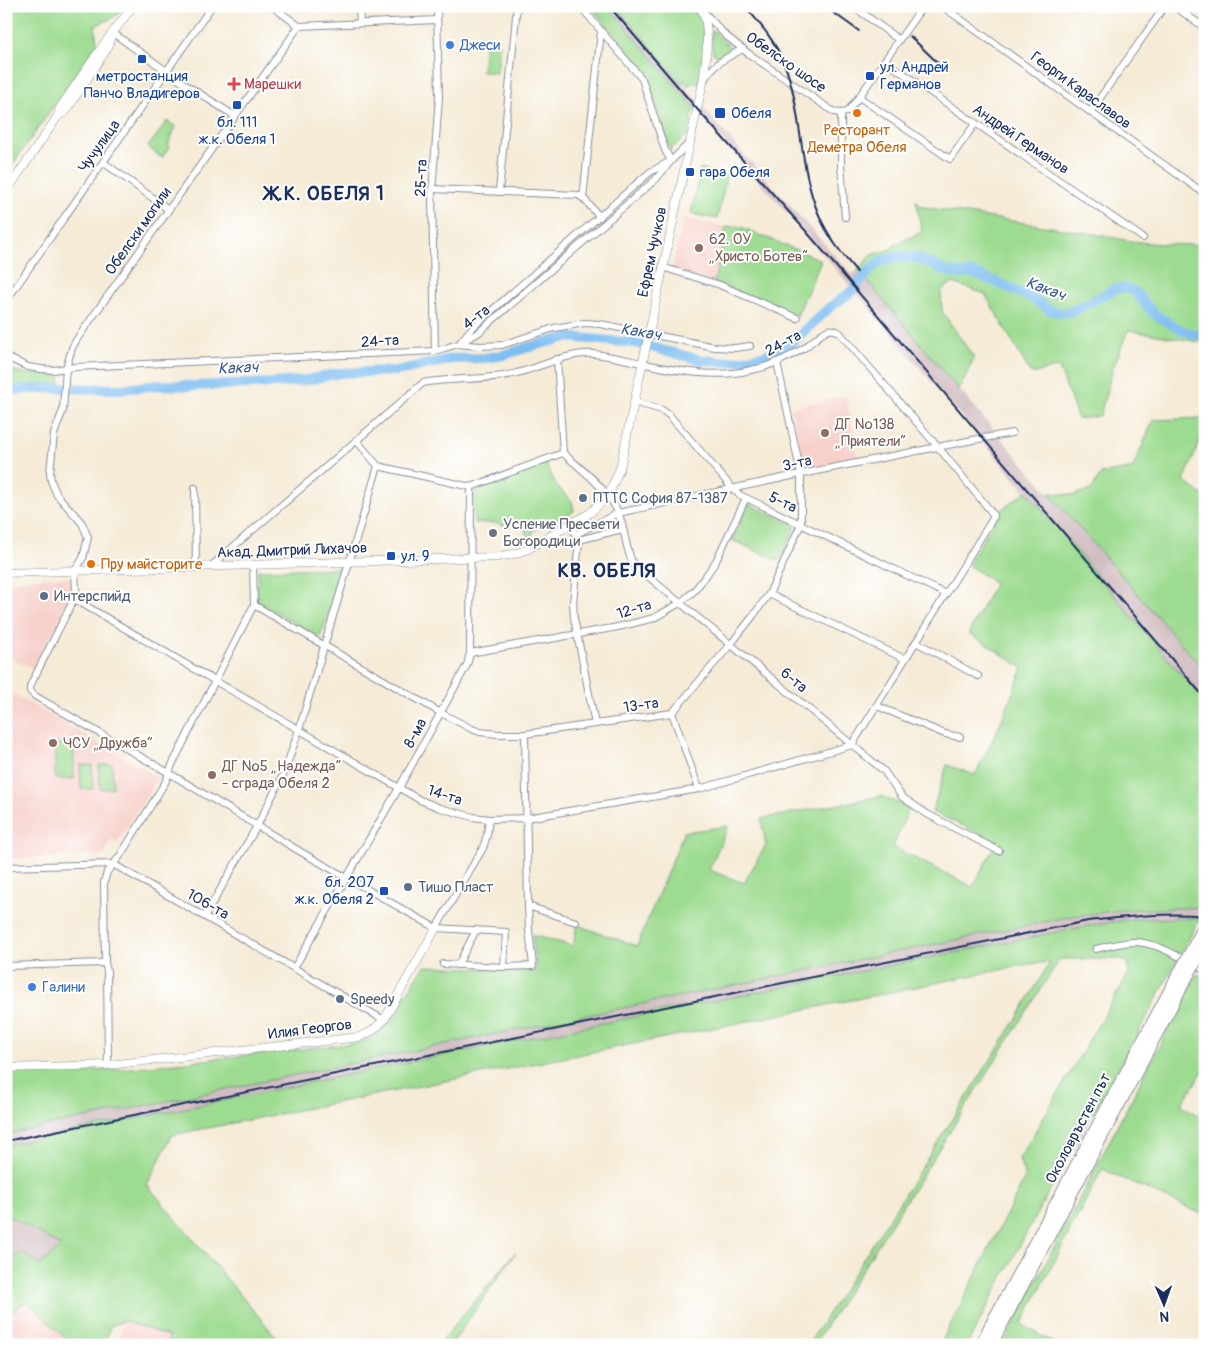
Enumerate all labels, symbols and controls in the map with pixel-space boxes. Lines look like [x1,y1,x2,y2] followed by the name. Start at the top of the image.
[742,28,830,97] street label: Обелско шосе
[459,36,501,55] place label: Джеси
[444,39,456,51] marker: Джеси
[1027,48,1135,133] street label: Георги Караславов
[136,53,148,65] marker: метростанция Панчо Владигеров
[879,58,949,94] place label: ул. Андрей Германов
[84,67,200,103] place label: метростанция Панчо Владигеров
[864,70,876,82] marker: ул. Андрей Германов
[244,75,302,94] place label: Марешки
[228,78,240,90] marker: Марешки
[231,99,243,111] marker: бл. 111 ж.к. Обеля 1
[969,100,1073,179] street label: Андрей Германов
[731,104,771,123] place label: Обеля
[713,106,727,120] marker: Обеля
[851,107,863,119] marker: Ресторант Деметра Обеля
[199,113,275,149] place label: бл. 111 ж.к. Обеля 1
[74,116,125,176] street label: Чучулица
[807,121,906,157] place label: Ресторант Деметра Обеля
[411,159,432,197] street label: 25-та
[700,163,770,182] place label: гара Обеля
[684,166,696,178] marker: гара Обеля
[262,181,385,206] district label: Ж.К. ОБЕЛЯ 1
[101,183,176,279] street label: Обелски могили
[634,205,671,299] street label: Ефрем Чучков
[709,230,808,266] place label: 62. ОУ „Христо Ботев“
[693,242,705,254] marker: 62. ОУ „Христо Ботев“
[1023,272,1069,306] water label: Какач
[459,301,494,334] street label: 4-та
[619,319,663,346] water label: Какач
[762,326,804,361] street label: 24-та
[361,331,400,352] street label: 24-та
[217,357,259,379] water label: Какач
[834,415,906,451] place label: ДГ №138 „Приятели“
[819,427,831,439] marker: ДГ №138 „Приятели“
[781,451,813,476] street label: 3-та
[766,488,800,517] street label: 5-та
[593,489,728,508] place label: ПТТС София 87-1387
[577,492,589,504] marker: ПТТС София 87-1387
[503,515,620,551] place label: Успение Пресвети Богородици
[487,527,499,539] marker: Успение Пресвети Богородици
[217,538,368,563] street label: Акад. Дмитрий Лихачов
[400,547,430,566] place label: ул. 9
[385,550,397,562] marker: ул. 9
[101,555,203,574] place label: Пру майсторите
[85,558,97,570] marker: Пру майсторите
[557,558,657,583] district label: КВ. ОБЕЛЯ
[54,587,131,606] place label: Интерспийд
[38,590,50,602] marker: Интерспийд
[615,595,654,624] street label: 12-та
[776,664,811,697] street label: 6-та
[622,694,660,717] street label: 13-та
[400,715,431,751] street label: 8-ма
[63,734,153,753] place label: ЧСУ „Дружба“
[47,737,59,749] marker: ЧСУ „Дружба“
[221,757,342,793] place label: ДГ №5 „Надежда“ - сграда Обеля 2
[206,769,218,781] marker: ДГ №5 „Надежда“ - сграда Обеля 2
[425,781,465,810] street label: 14-та
[295,873,374,909] place label: бл. 207 ж.к. Обеля 2
[418,878,494,897] place label: Тишо Пласт
[402,881,414,893] marker: Тишо Пласт
[183,885,232,924] street label: 106-та
[378,885,390,897] marker: бл. 207 ж.к. Обеля 2
[42,978,85,997] place label: Галини
[26,981,38,993] marker: Галини
[350,990,395,1009] place label: Speedy
[334,993,346,1005] marker: Speedy
[267,1015,353,1044] street label: Илия Георгов
[1041,1069,1116,1187] street label: Околовръстен път
[1138,1278,1188,1328] north arrow
[1159,1308,1169,1325] text: N

